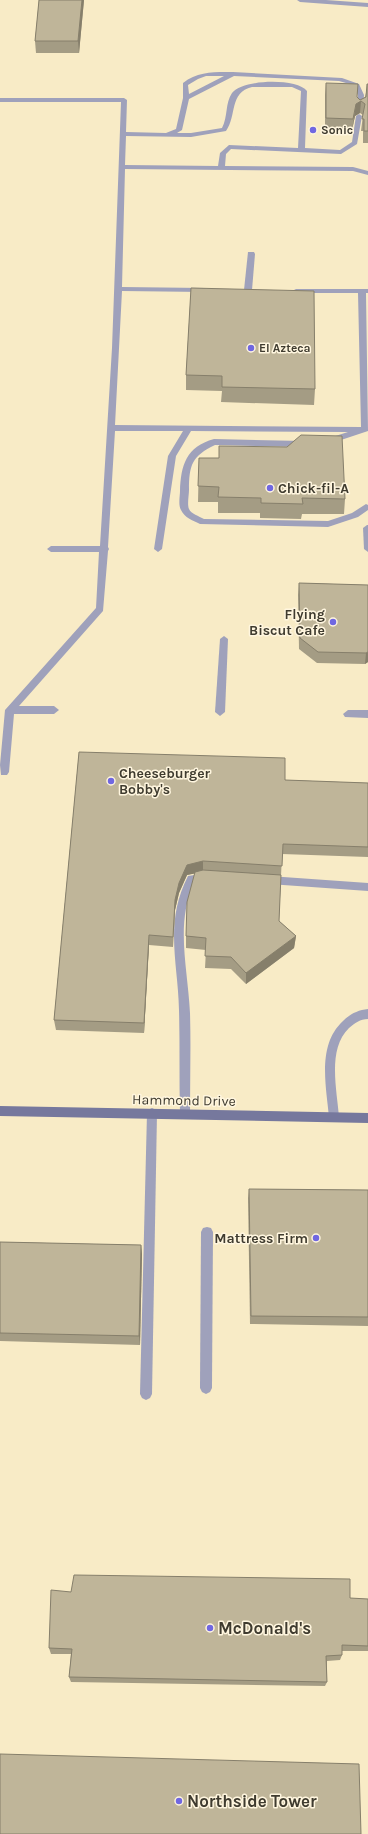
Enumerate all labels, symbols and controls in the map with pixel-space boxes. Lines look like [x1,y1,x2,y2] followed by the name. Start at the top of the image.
[321,123,353,137] place label: Sonic
[308,125,318,135] marker: Sonic
[259,341,311,355] place label: El Azteca
[246,343,256,353] marker: El Azteca
[278,480,349,497] place label: Chick-fil-A
[265,483,275,493] marker: Chick-fil-A
[249,606,325,639] place label: Flying Biscut Cafe
[328,617,338,627] marker: Flying Biscut Cafe
[119,765,211,798] place label: Cheeseburger Bobby's
[106,776,116,786] marker: Cheeseburger Bobby's
[132,1091,236,1110] street label: Hammond Drive
[214,1230,308,1247] place label: Mattress Firm
[311,1233,321,1243] marker: Mattress Firm
[218,1618,311,1638] place label: McDonald's
[205,1623,215,1633] marker: McDonald's
[187,1791,317,1811] place label: Northside Tower
[174,1796,184,1806] marker: Northside Tower

